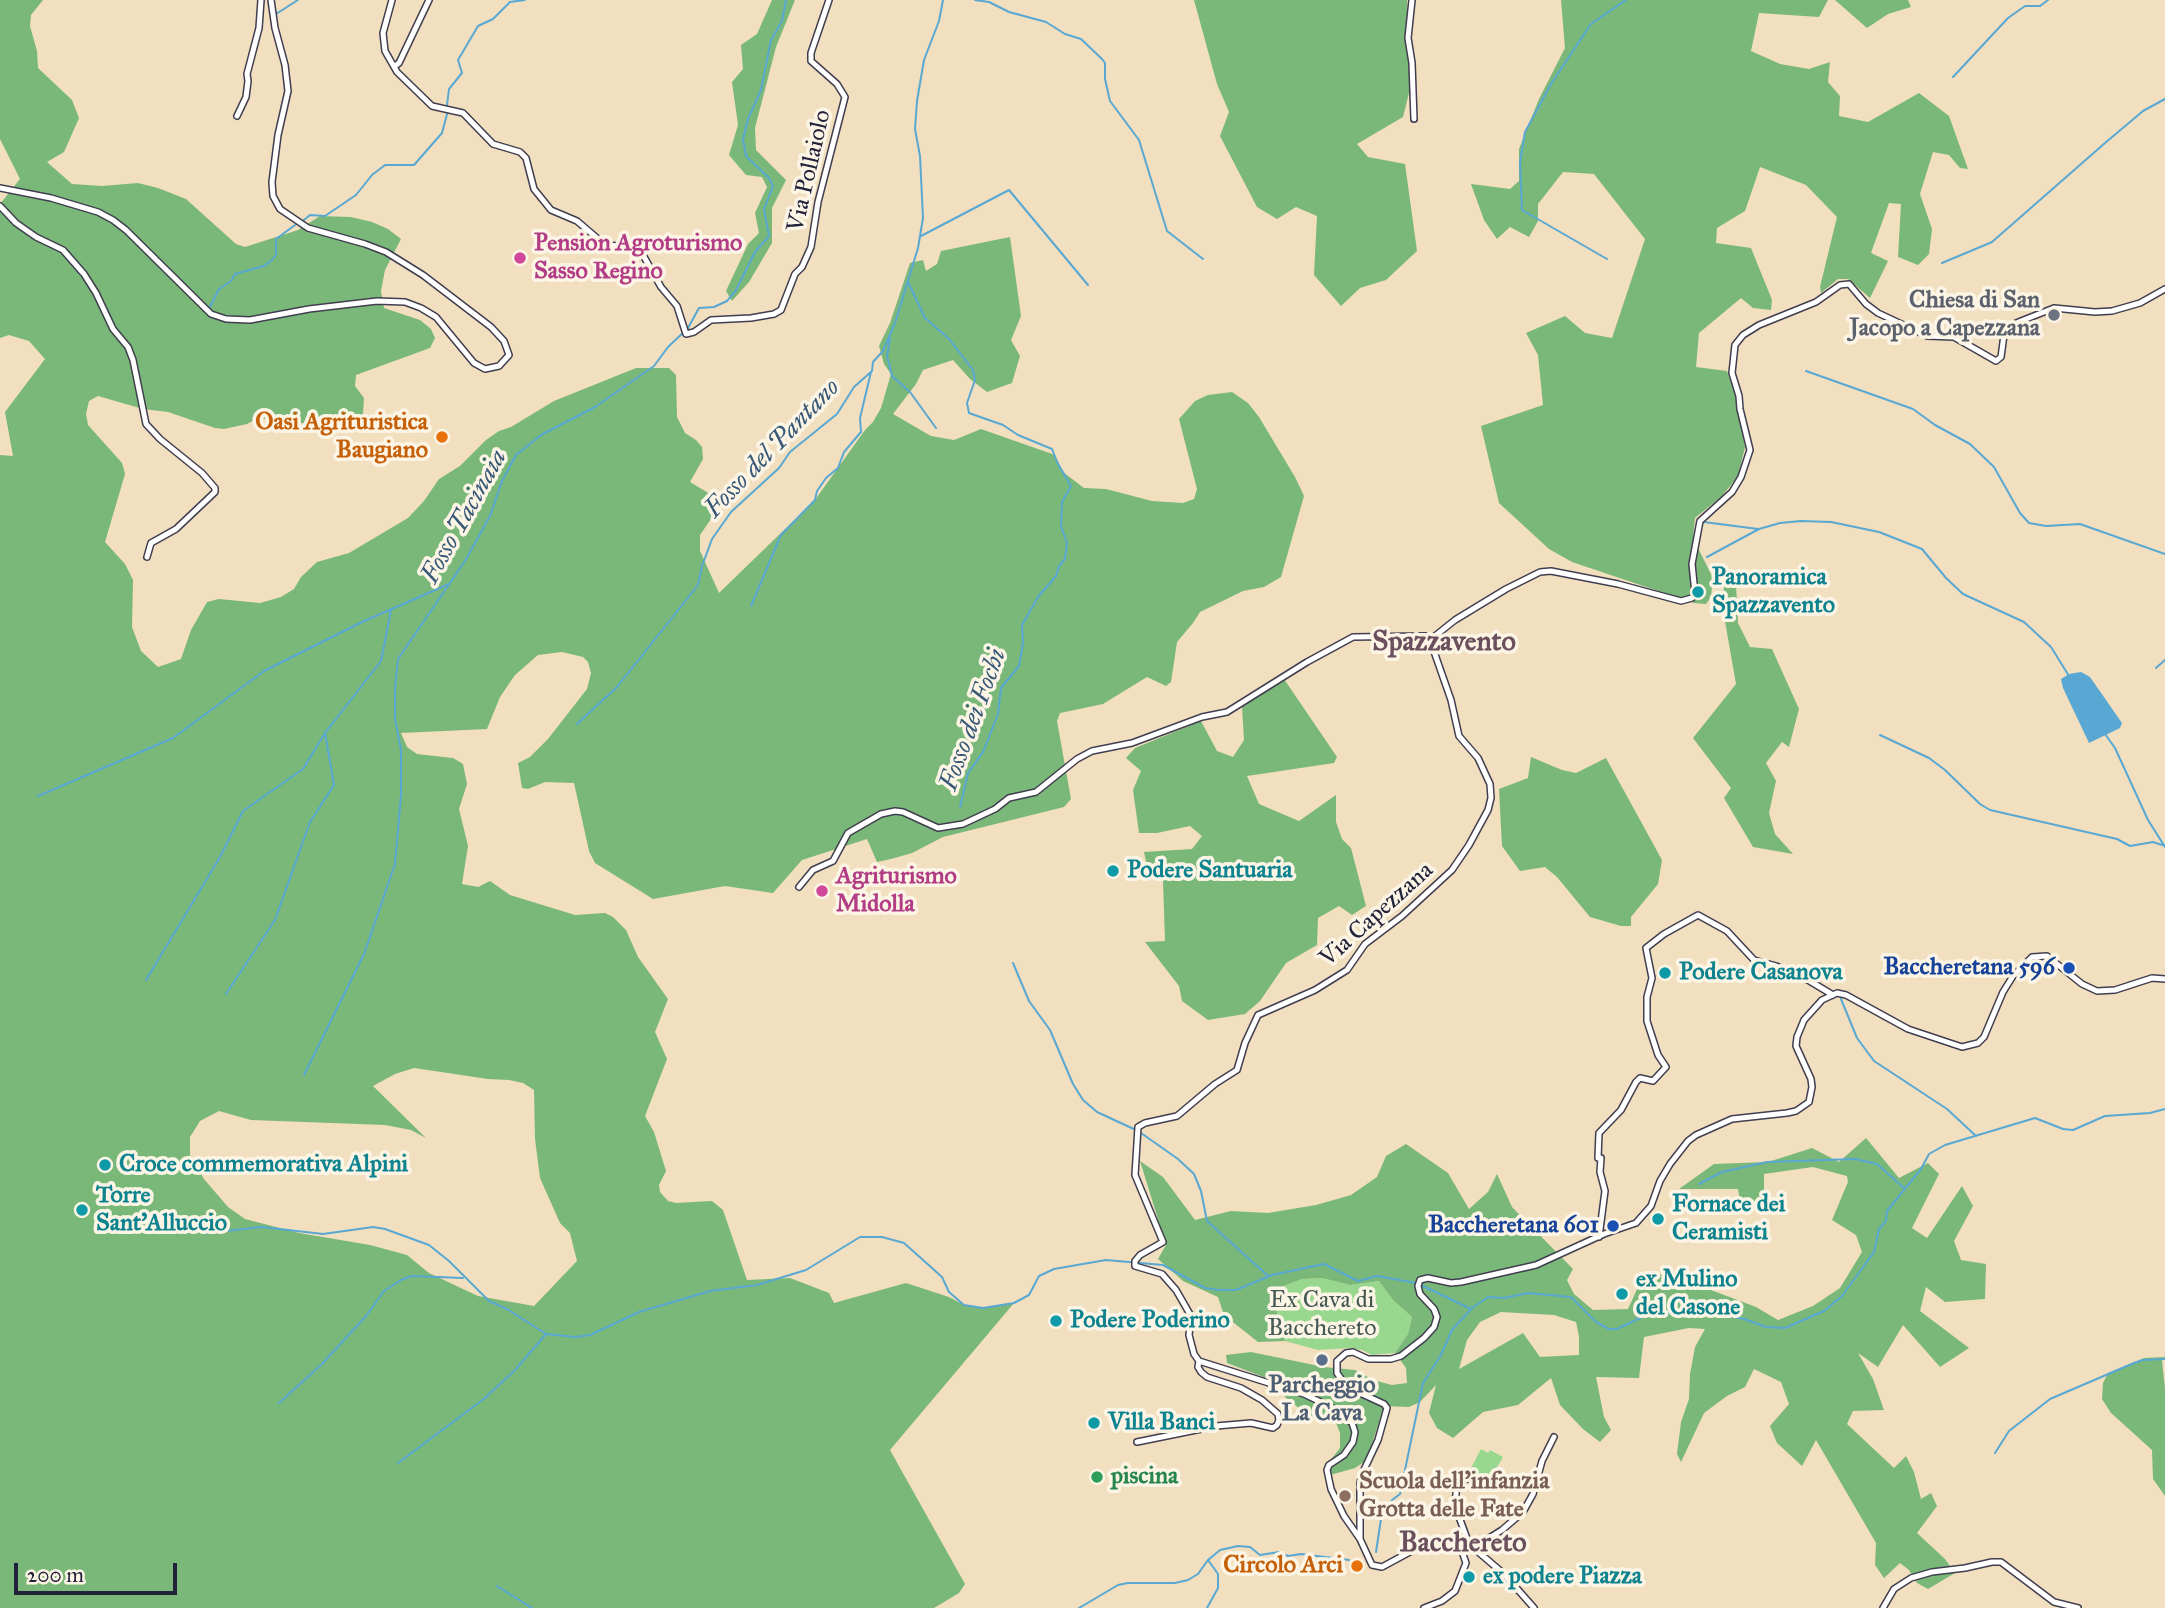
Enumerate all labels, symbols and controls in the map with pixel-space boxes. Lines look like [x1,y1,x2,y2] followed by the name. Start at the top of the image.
[782,107,838,235] street label: Via Pollaiolo
[534,230,742,286] place label: Pension Agroturismo Sasso Regino
[512,250,528,266] marker: Pension Agroturismo Sasso Regino
[1850,287,2040,343] place label: Chiesa di San Jacopo a Capezzana
[2046,307,2062,323] marker: Chiesa di San Jacopo a Capezzana
[699,373,847,525] water label: Fosso del Pantano
[255,409,428,465] place label: Oasi Agrituristica Baugiano
[434,429,450,445] marker: Oasi Agrituristica Baugiano
[415,445,515,589] water label: Fosso Tacinaia
[1712,564,1835,620] place label: Panoramica Spazzavento
[1690,584,1706,600] marker: Panoramica Spazzavento
[1372,626,1516,660] district label: Spazzavento
[934,645,1014,795] water label: Fosso dei Fochi
[1127,857,1292,885] place label: Podere Santuaria
[1314,857,1440,973] street label: Via Capezzana
[836,863,957,919] place label: Agriturismo Midolla
[1105,863,1121,879] marker: Podere Santuaria
[814,883,830,899] marker: Agriturismo Midolla
[1883,954,2055,982] place label: Baccheretana 596
[1679,959,1843,987] place label: Podere Casanova
[2061,960,2077,976] marker: Baccheretana 596
[1657,965,1673,981] marker: Podere Casanova
[119,1151,408,1179] place label: Croce commemorativa Alpini
[97,1157,113,1173] marker: Croce commemorativa Alpini
[96,1182,227,1238] place label: Torre Sant'Alluccio
[1672,1191,1785,1247] place label: Fornace dei Ceramisti
[74,1202,90,1218] marker: Torre Sant'Alluccio
[1650,1211,1666,1227] marker: Fornace dei Ceramisti
[1428,1212,1599,1240] place label: Baccheretana 601
[1605,1218,1621,1234] marker: Baccheretana 601
[1636,1266,1740,1322] place label: ex Mulino del Casone
[1614,1286,1630,1302] marker: ex Mulino del Casone
[1267,1287,1377,1343] park label: Ex Cava di Bacchereto
[1070,1307,1230,1335] place label: Podere Poderino
[1048,1313,1064,1329] marker: Podere Poderino
[1314,1352,1330,1368] marker: Parcheggio La Cava
[1269,1372,1375,1428] place label: Parcheggio La Cava
[1108,1409,1215,1437] place label: Villa Banci
[1086,1415,1102,1431] marker: Villa Banci
[1111,1463,1178,1491] place label: piscina
[1359,1468,1549,1524] place label: Scuola dell'infanzia Grotta delle Fate
[1089,1469,1105,1485] marker: piscina
[1337,1488,1353,1504] marker: Scuola dell'infanzia Grotta delle Fate
[1399,1527,1527,1561] district label: Bacchereto
[18,1548,180,1592] scale bar
[1223,1552,1343,1580] place label: Circolo Arci
[1349,1558,1365,1574] marker: Circolo Arci
[27,1562,84,1588] text: 200 m
[1483,1563,1642,1591] place label: ex podere Piazza
[1461,1569,1477,1585] marker: ex podere Piazza

